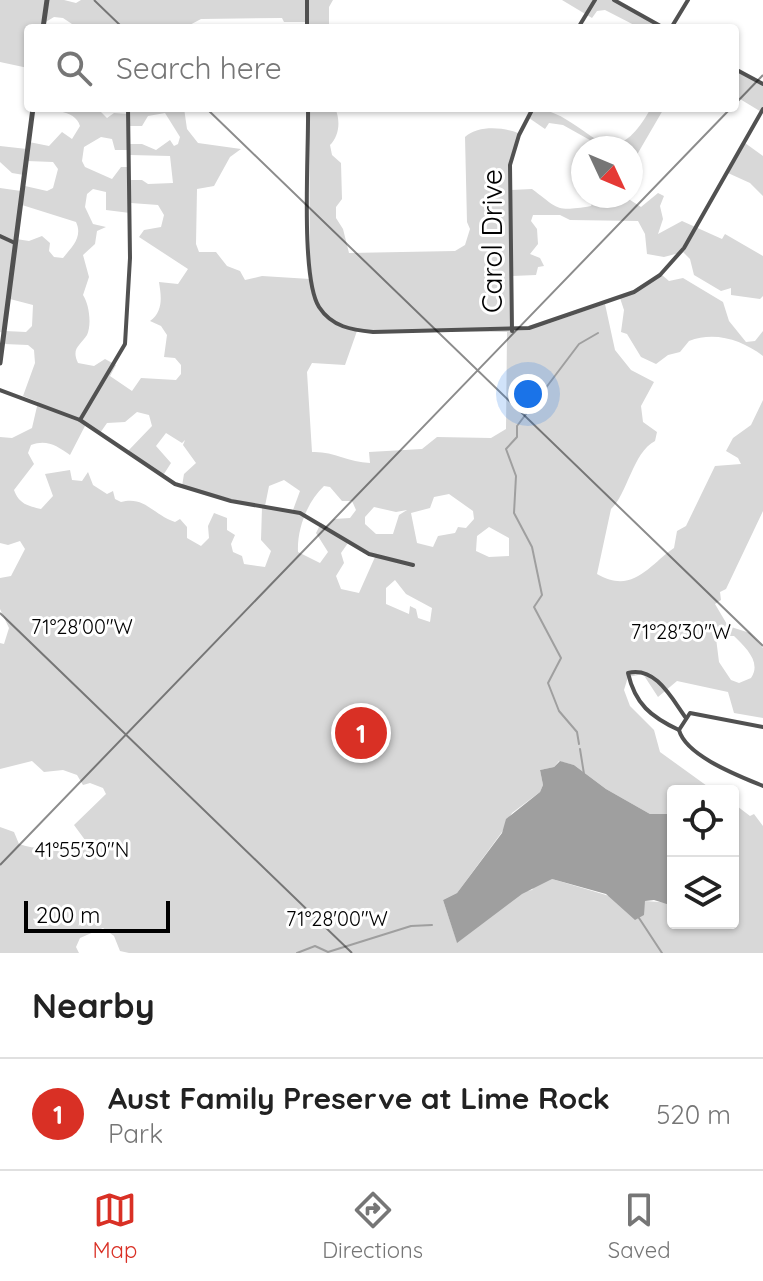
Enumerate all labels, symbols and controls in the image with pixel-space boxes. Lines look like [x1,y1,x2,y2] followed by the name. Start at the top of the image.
[24,24,739,112] search box
[52,46,96,90] icon: search
[116,49,282,87] text: Search here
[571,136,643,208] north arrow
[474,169,509,313] street label: Carol Drive
[508,374,548,414] your location
[31,614,133,639] text: 71°28'00"W
[631,619,731,644] text: 71°28'30"W
[335,703,387,763] pin: 1
[667,785,739,929] map controls
[667,785,739,857] button: locate
[35,837,129,862] text: 41°55'30"N
[667,857,739,929] button: layers
[24,897,170,933] scale bar
[36,901,100,929] text: 200 m
[286,906,388,931] text: 71°28'00"W
[32,984,155,1027] text: Nearby
[108,1079,610,1117] text: Aust Family Preserve at Lime Rock
[53,1098,63,1131] text: 1
[656,1098,731,1131] text: 520 m
[108,1117,163,1150] text: Park
[92,1188,137,1264] tab: Map
[322,1188,423,1264] tab: Directions
[608,1188,671,1264] tab: Saved

